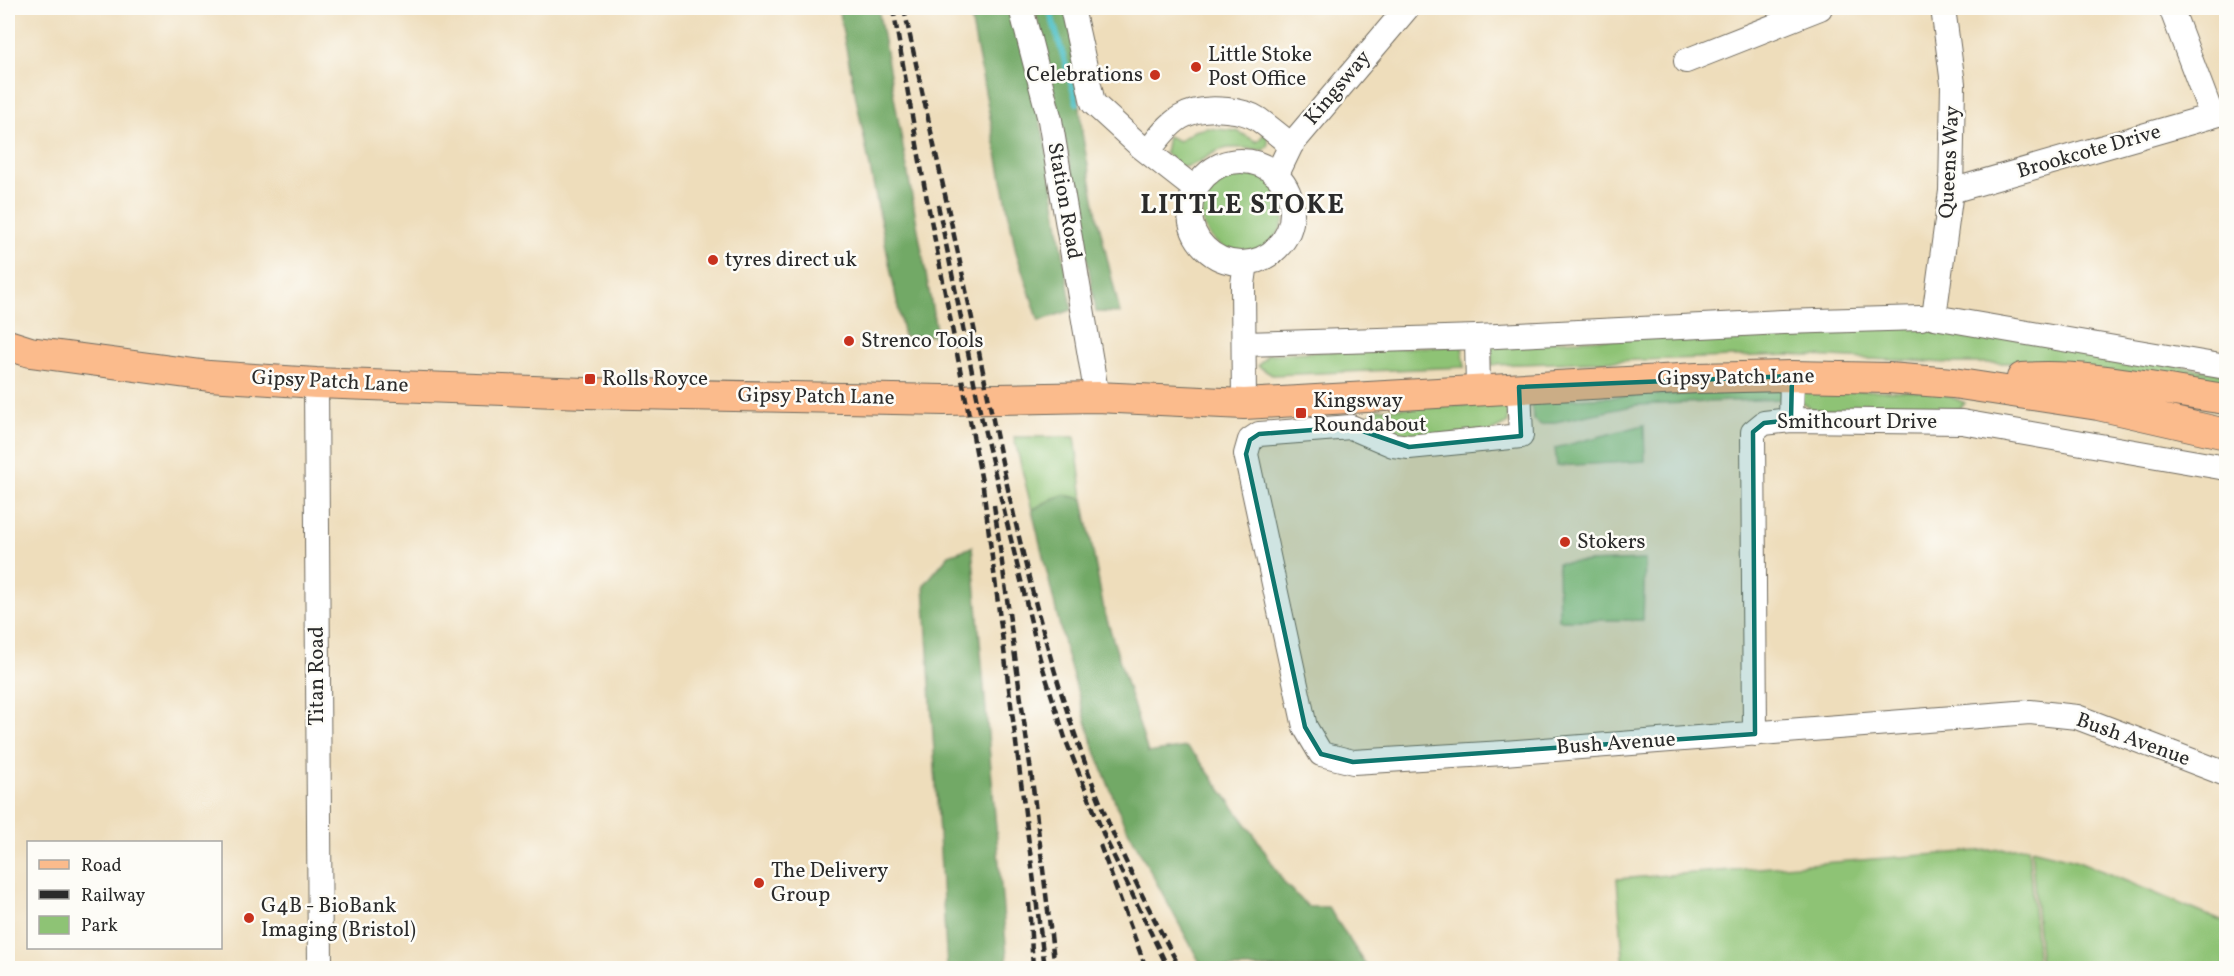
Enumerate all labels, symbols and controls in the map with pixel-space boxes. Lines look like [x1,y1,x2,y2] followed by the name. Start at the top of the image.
[1208,41,1312,94] place label: Little Stoke Post Office
[1298,44,1378,132] street label: Kingsway
[1189,60,1203,74] marker: Little Stoke Post Office
[1026,61,1143,90] place label: Celebrations
[1148,68,1162,82] marker: Celebrations
[1933,104,1967,219] street label: Queens Way
[2014,118,2164,186] street label: Brookcote Drive
[1039,140,1089,262] street label: Station Road
[1140,187,1346,225] district label: LITTLE STOKE
[725,246,857,275] place label: tyres direct uk
[706,253,720,267] marker: tyres direct uk
[861,327,984,356] place label: Strenco Tools
[842,334,856,348] marker: Strenco Tools
[1657,362,1815,394] street label: Gipsy Patch Lane
[251,363,409,401] street label: Gipsy Patch Lane
[602,365,708,394] place label: Rolls Royce
[583,372,597,386] marker: Rolls Royce
[737,381,895,413] street label: Gipsy Patch Lane
[1313,387,1427,440] place label: Kingsway Roundabout
[1294,406,1308,420] marker: Kingsway Roundabout
[1777,408,1937,437] street label: Smithcourt Drive
[1577,528,1646,557] place label: Stokers
[1558,535,1572,549] marker: Stokers
[303,626,332,726] street label: Titan Road
[2072,706,2194,774] street label: Bush Avenue
[1555,725,1677,763] street label: Bush Avenue
[27,841,222,949] legend
[81,854,122,879] text: Road
[771,857,889,910] place label: The Delivery Group
[752,876,766,890] marker: The Delivery Group
[81,884,145,909] text: Railway
[261,892,416,945] place label: G4B - BioBank Imaging (Bristol)
[242,911,256,925] marker: G4B - BioBank Imaging (Bristol)
[81,914,118,939] text: Park

